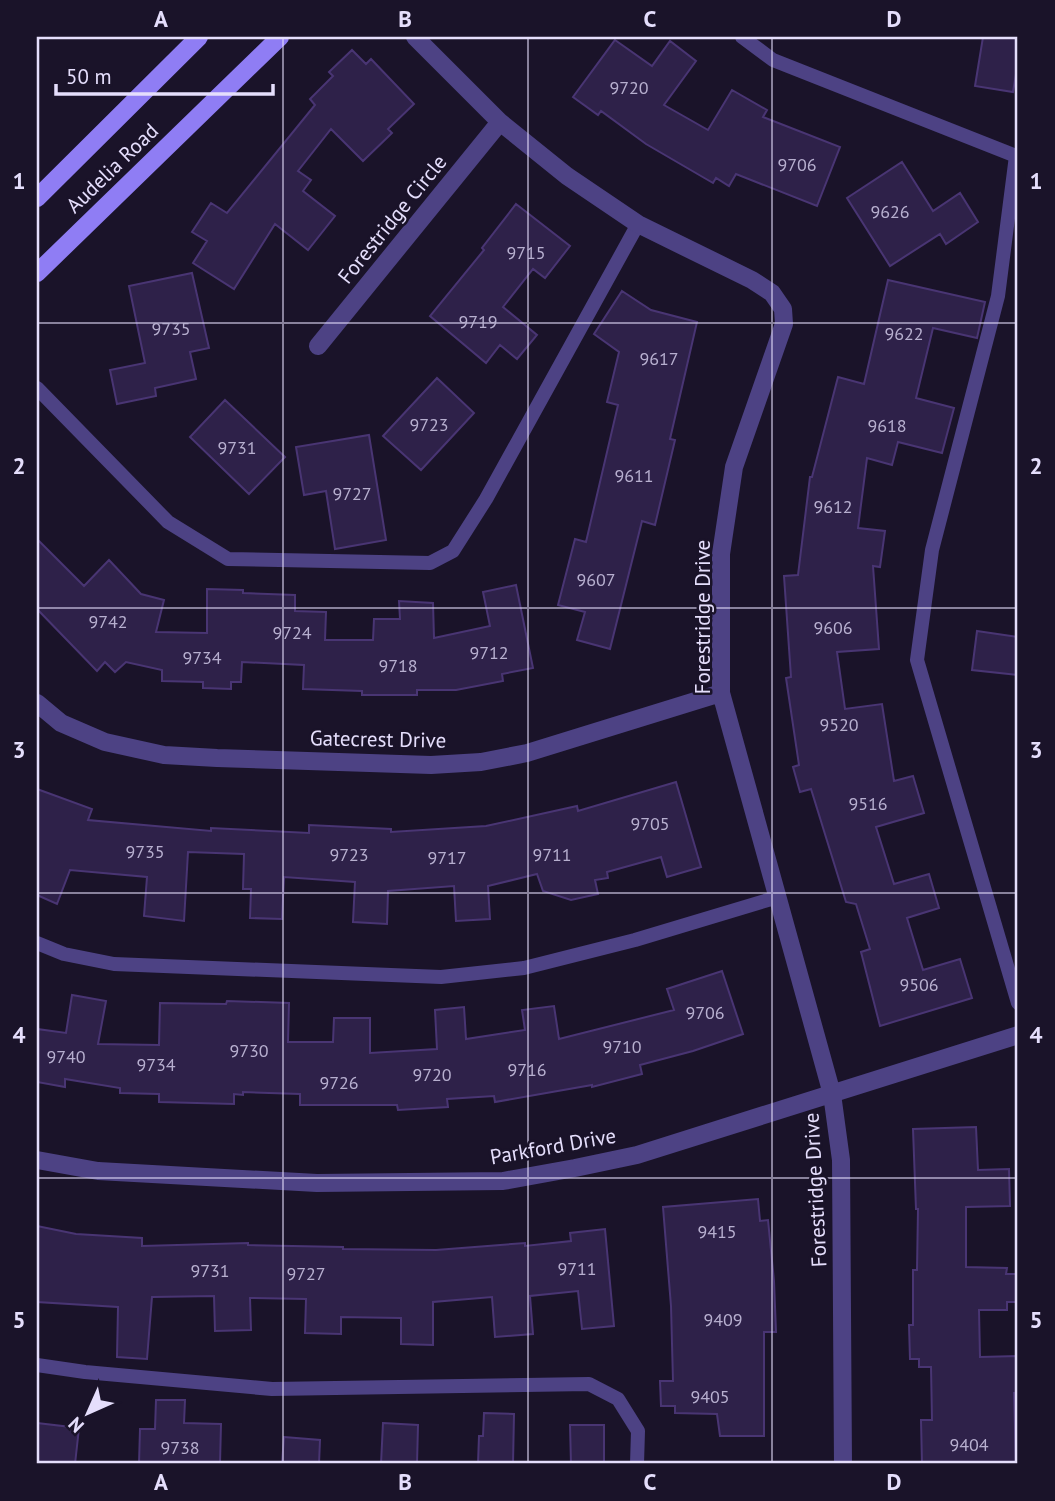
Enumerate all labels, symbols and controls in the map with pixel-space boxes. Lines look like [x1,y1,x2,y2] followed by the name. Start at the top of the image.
[154,4,168,33] text: A
[398,4,412,33] text: B
[644,4,657,33] text: C
[887,4,901,33] text: D
[56,52,273,96] scale bar
[66,63,112,90] text: 50 m
[609,76,649,99] house number: 9720
[60,117,164,219] street label: Audelia Road
[332,149,452,289] street label: Forestridge Circle
[777,153,817,176] house number: 9706
[12,166,26,195] text: 1
[1029,166,1043,195] text: 1
[870,200,910,223] house number: 9626
[506,241,546,264] house number: 9715
[458,310,498,333] house number: 9719
[151,317,191,340] house number: 9735
[884,322,924,345] house number: 9622
[639,347,679,370] house number: 9617
[409,413,449,436] house number: 9723
[867,414,907,437] house number: 9618
[217,436,257,459] house number: 9731
[12,451,26,480] text: 2
[1029,451,1043,480] text: 2
[614,464,654,487] house number: 9611
[332,482,372,505] house number: 9727
[813,495,853,518] house number: 9612
[689,540,716,694] street label: Forestridge Drive
[576,568,616,591] house number: 9607
[88,610,128,633] house number: 9742
[813,616,853,639] house number: 9606
[272,621,312,644] house number: 9724
[469,641,509,664] house number: 9712
[182,646,222,669] house number: 9734
[378,654,418,677] house number: 9718
[819,713,859,736] house number: 9520
[310,724,446,754] street label: Gatecrest Drive
[12,735,26,764] text: 3
[1029,735,1043,764] text: 3
[848,792,888,815] house number: 9516
[630,812,670,835] house number: 9705
[125,840,165,863] house number: 9735
[329,843,369,866] house number: 9723
[532,843,572,866] house number: 9711
[427,846,467,869] house number: 9717
[899,973,939,996] house number: 9506
[685,1001,725,1024] house number: 9706
[12,1020,26,1049] text: 4
[1029,1020,1043,1049] text: 4
[602,1035,642,1058] house number: 9710
[229,1039,269,1062] house number: 9730
[46,1045,86,1068] house number: 9740
[136,1053,176,1076] house number: 9734
[507,1058,547,1081] house number: 9716
[412,1063,452,1086] house number: 9720
[319,1071,359,1094] house number: 9726
[797,1112,833,1268] street label: Forestridge Drive
[488,1122,618,1170] street label: Parkford Drive
[697,1220,737,1243] house number: 9415
[557,1257,597,1280] house number: 9711
[190,1259,230,1282] house number: 9731
[286,1262,326,1285] house number: 9727
[12,1305,26,1334] text: 5
[1029,1305,1043,1334] text: 5
[703,1308,743,1331] house number: 9409
[52,1378,122,1448] north arrow
[690,1385,730,1408] house number: 9405
[63,1412,89,1438] text: N
[949,1433,989,1456] house number: 9404
[160,1436,200,1459] house number: 9738
[154,1467,168,1496] text: A
[398,1467,412,1496] text: B
[644,1467,657,1496] text: C
[887,1467,901,1496] text: D

